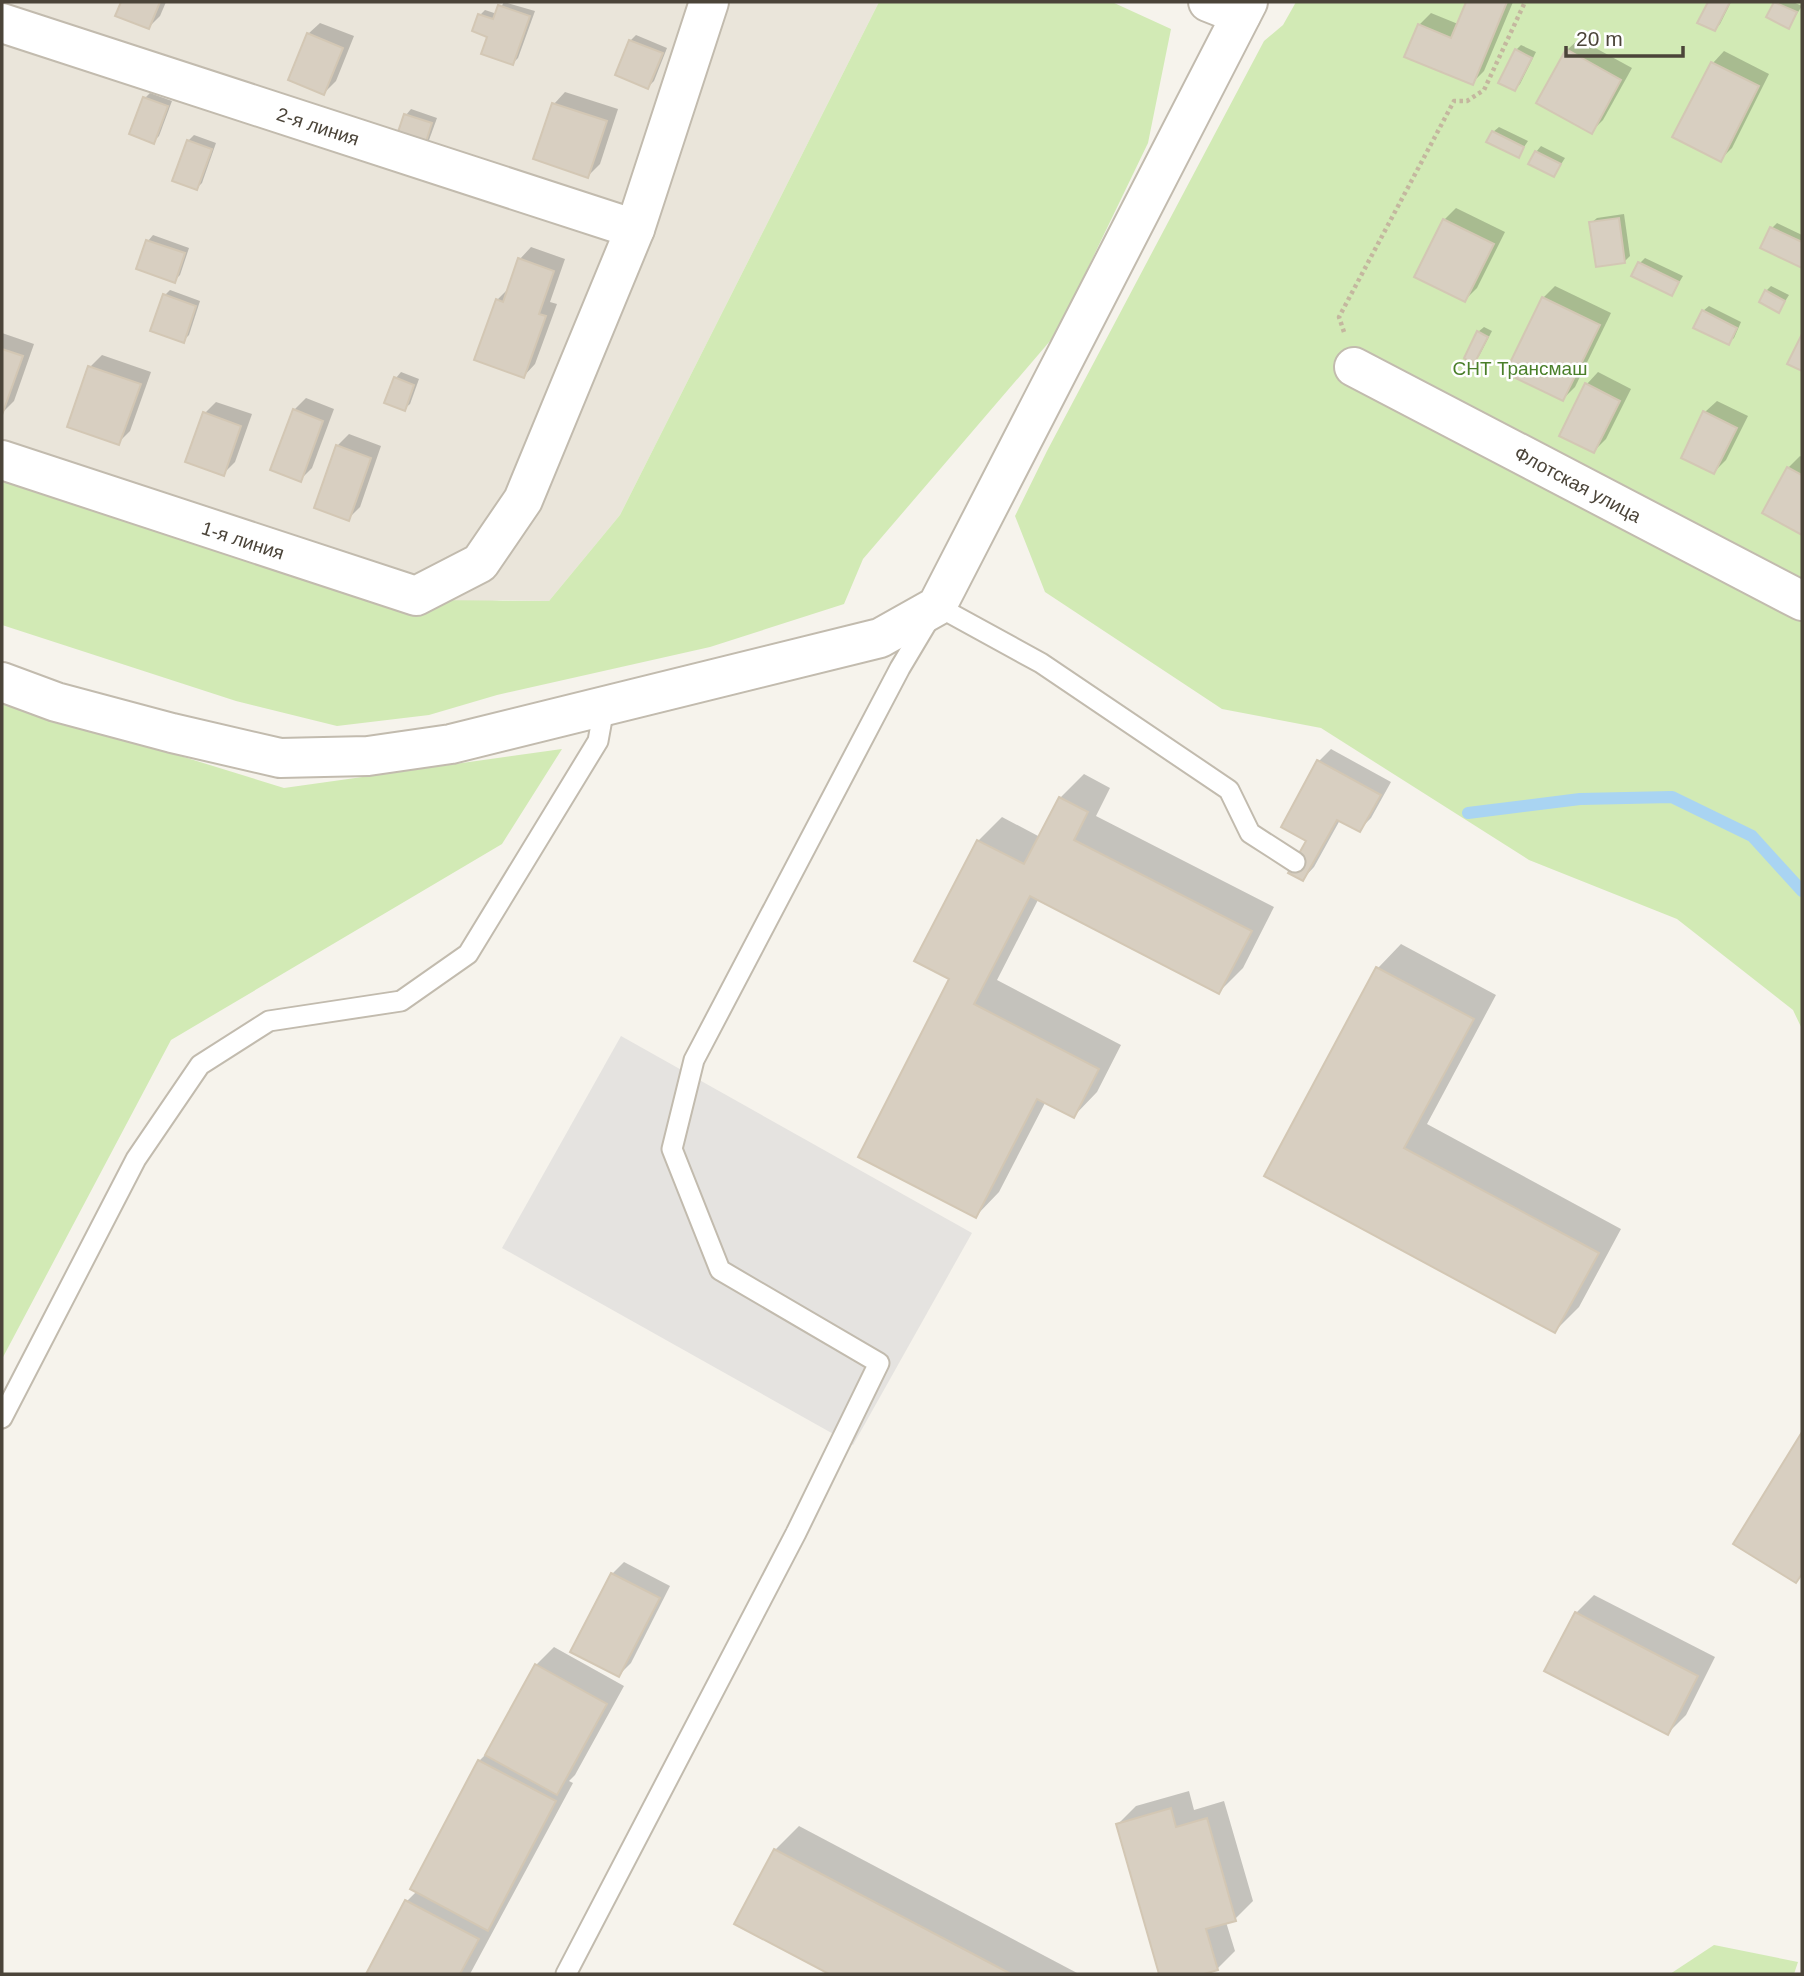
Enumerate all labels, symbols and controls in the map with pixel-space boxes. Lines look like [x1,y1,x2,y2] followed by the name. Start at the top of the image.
[1566,14,1683,58] scale bar
[1576,27,1623,50] text: 20 m
[274,103,362,150] street label: 2-я линия
[1453,358,1587,379] park label: СНТ Трансмаш
[1511,442,1645,527] street label: Флотская улица
[199,517,287,564] street label: 1-я линия

